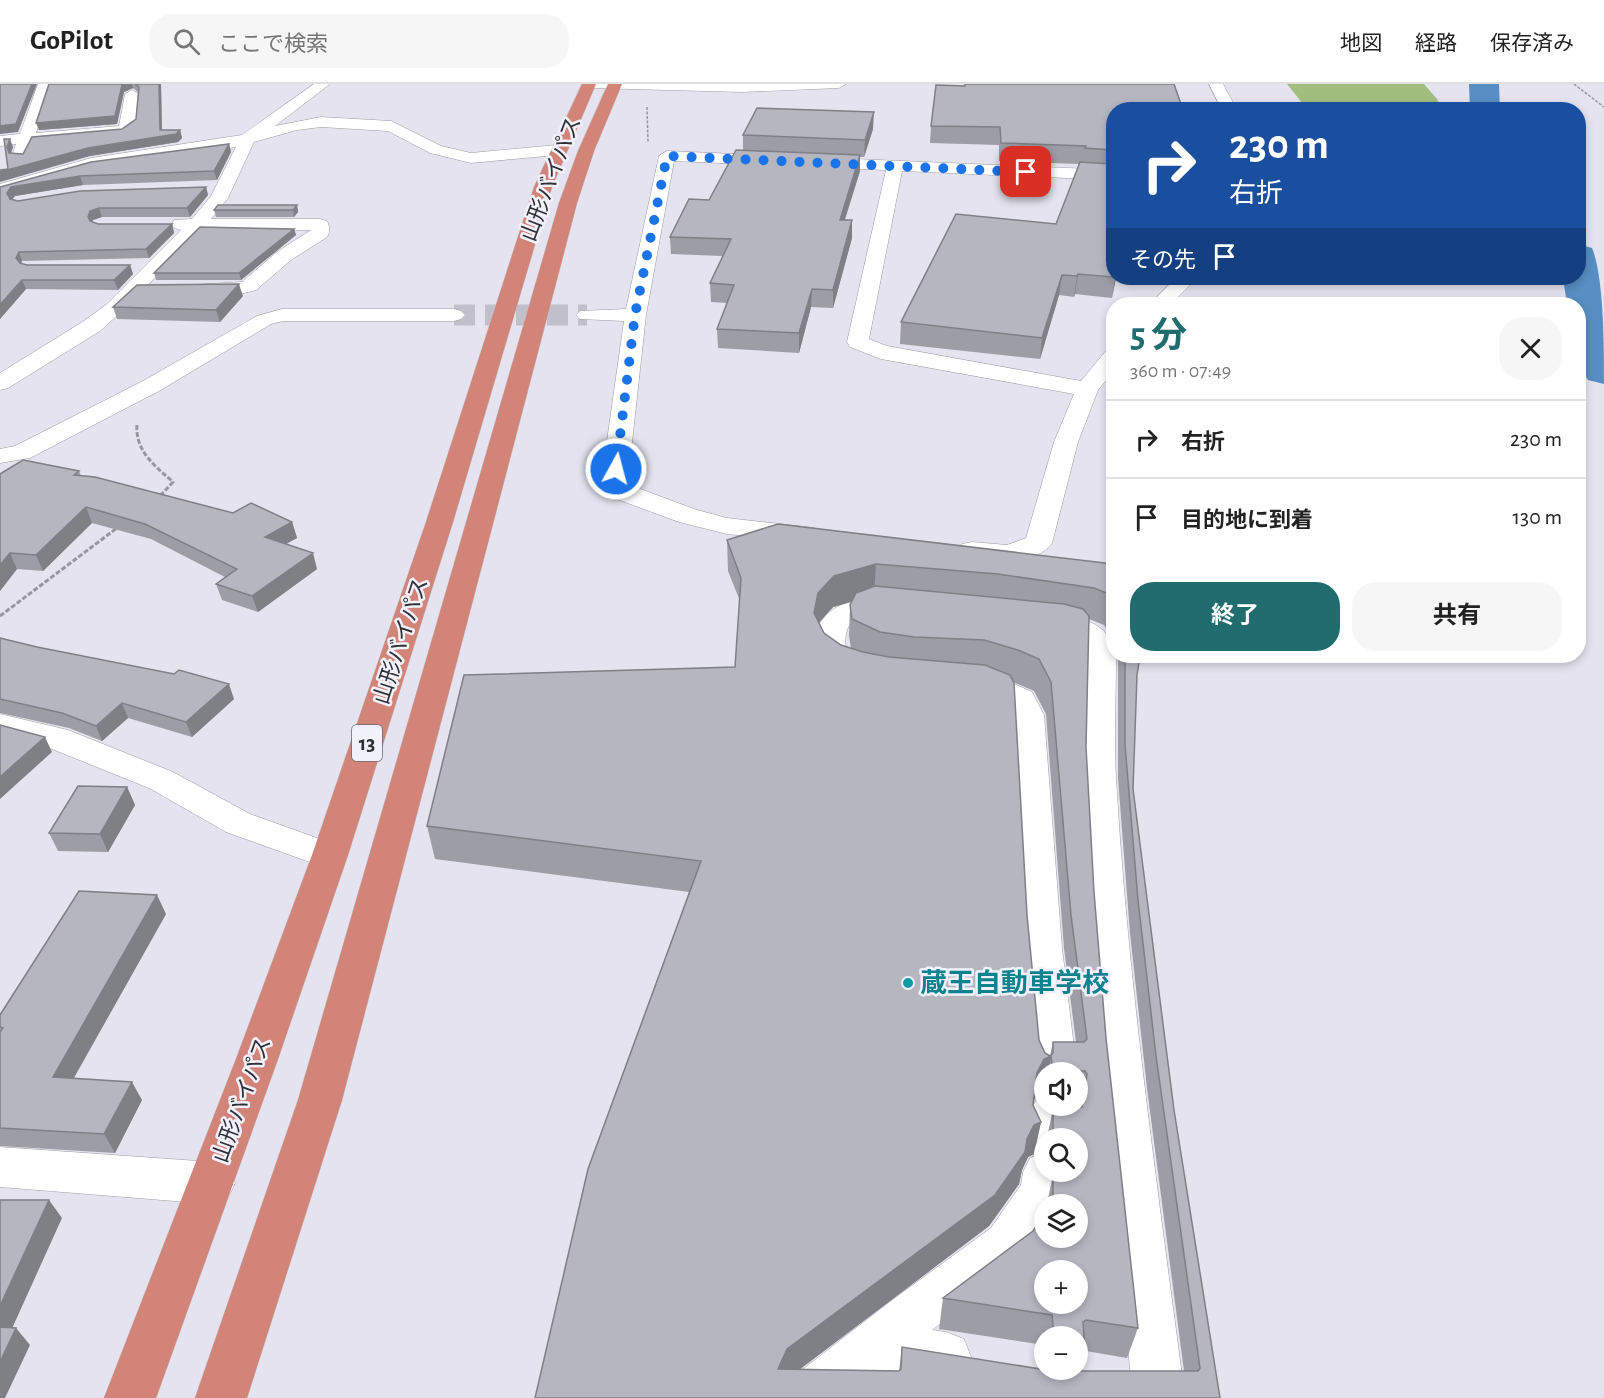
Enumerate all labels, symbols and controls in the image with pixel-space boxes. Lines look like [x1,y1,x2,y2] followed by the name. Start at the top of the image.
[149,14,569,68] search box
[170,25,203,58] icon: search
[30,27,113,55] text: GoPilot
[218,33,328,55] text: ここで検索
[1340,33,1382,54] text: 地図
[1415,33,1457,54] text: 経路
[1490,33,1574,54] text: 保存済み
[516,113,585,244] street label: 山形バイパス
[1229,124,1329,166] text: 230 m
[1130,126,1208,204] icon: right
[1000,146,1051,197] pin
[1009,155,1042,188] icon: arrive
[1229,180,1283,207] text: 右折
[1208,240,1241,273] icon: arrive
[1130,249,1196,271] text: その先
[1499,317,1562,380] button: close
[1130,318,1187,354] text: 5 分
[1130,361,1231,381] text: 360 m · 07:49
[1130,423,1163,456] icon: right
[1510,428,1562,450] text: 230 m
[1181,431,1225,453] text: 右折
[584,437,648,501] position arrow
[1130,501,1163,534] icon: arrive
[1513,506,1562,528] text: 130 m
[1181,509,1313,531] text: 目的地に到着
[369,575,432,707] street label: 山形バイパス
[1130,582,1340,651] button: 終了
[1352,582,1562,651] button: 共有
[352,725,382,761] road number: 13
[920,968,1109,997] place label: 蔵王自動車学校
[901,976,915,990] marker: 蔵王自動車学校
[208,1034,275,1166] street label: 山形バイパス
[1034,1062,1088,1380] map controls
[1034,1062,1088,1116] button: sound
[1034,1128,1088,1182] button: search
[1034,1194,1088,1248] button: layers
[1034,1260,1088,1314] button: +
[1034,1326,1088,1380] button: −

